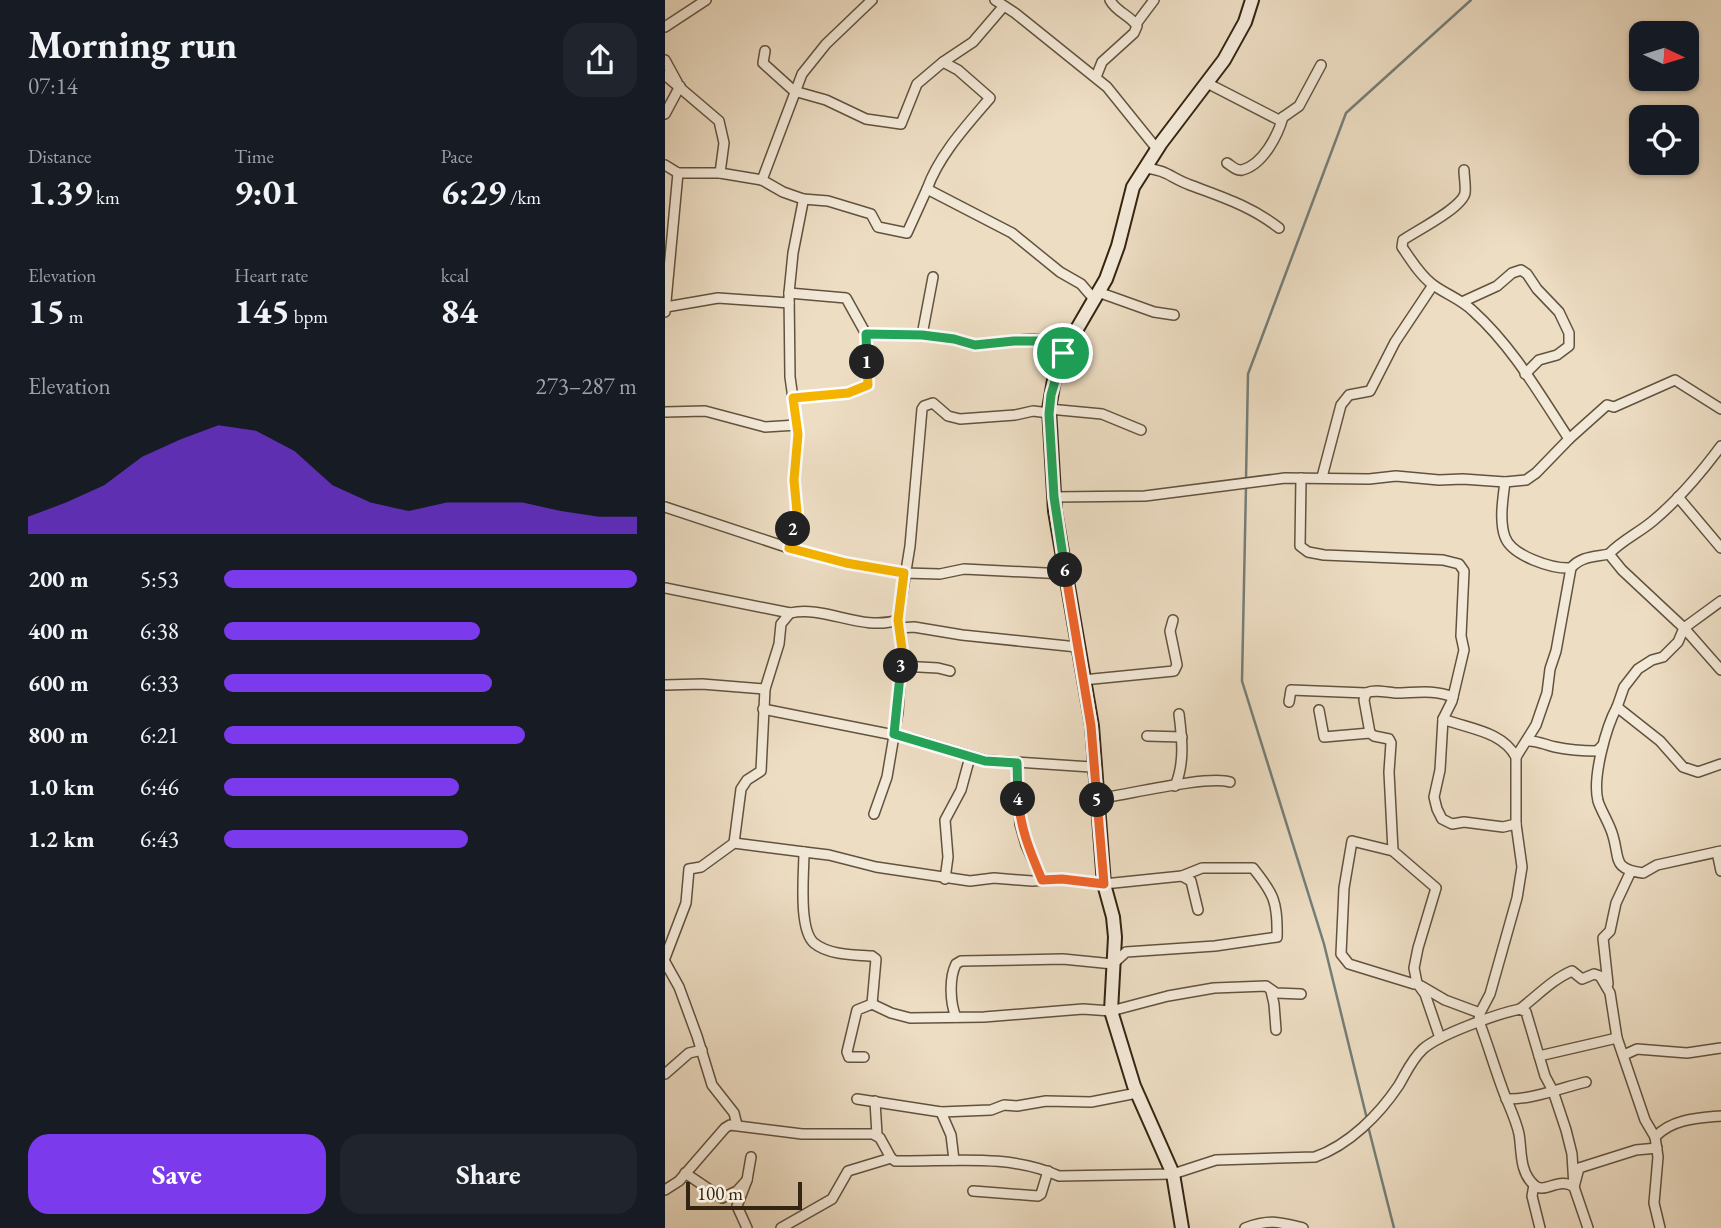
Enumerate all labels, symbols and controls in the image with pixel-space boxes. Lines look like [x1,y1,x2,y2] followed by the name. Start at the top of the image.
[28,20,237,69] text: Morning run
[1629,21,1699,91] north arrow
[1629,21,1699,175] map controls
[563,23,637,97] button: share
[28,71,78,101] text: 07:14
[1629,105,1699,175] button: locate
[28,144,91,169] text: Distance
[234,144,274,169] text: Time
[441,144,473,169] text: Pace
[28,169,92,214] text: 1.39
[234,169,300,214] text: 9:01
[441,169,506,214] text: 6:29
[92,185,120,210] text: km
[506,185,541,210] text: /km
[28,263,96,288] text: Elevation
[234,263,308,288] text: Heart rate
[441,263,469,288] text: kcal
[28,288,65,333] text: 15
[234,288,290,333] text: 145
[441,288,478,333] text: 84
[65,304,84,329] text: m
[290,304,328,329] text: bpm
[1033,323,1093,383] pin
[1044,334,1082,372] icon: arrive
[849,344,885,380] pin: 1
[861,349,872,374] text: 1
[28,371,111,401] text: Elevation
[536,371,637,401] text: 273–287 m
[775,512,811,546] pin: 2
[787,516,798,541] text: 2
[1047,552,1083,588] pin: 6
[1059,557,1070,582] text: 6
[28,564,89,594] text: 200 m
[140,564,179,594] text: 5:53
[28,616,89,646] text: 400 m
[140,616,179,646] text: 6:38
[883,648,919,684] pin: 3
[895,653,906,678] text: 3
[28,668,89,698] text: 600 m
[140,668,179,698] text: 6:33
[28,720,89,750] text: 800 m
[140,720,179,750] text: 6:21
[28,772,95,802] text: 1.0 km
[140,772,179,802] text: 6:46
[1001,782,1035,816] pin: 4
[1079,782,1115,818] pin: 5
[1012,786,1023,811] text: 4
[1091,787,1102,812] text: 5
[28,824,95,854] text: 1.2 km
[140,824,179,854] text: 6:43
[28,1134,326,1214] button: Save
[340,1134,637,1214] button: Share
[686,1179,801,1211] scale bar
[697,1181,743,1206] text: 100 m

